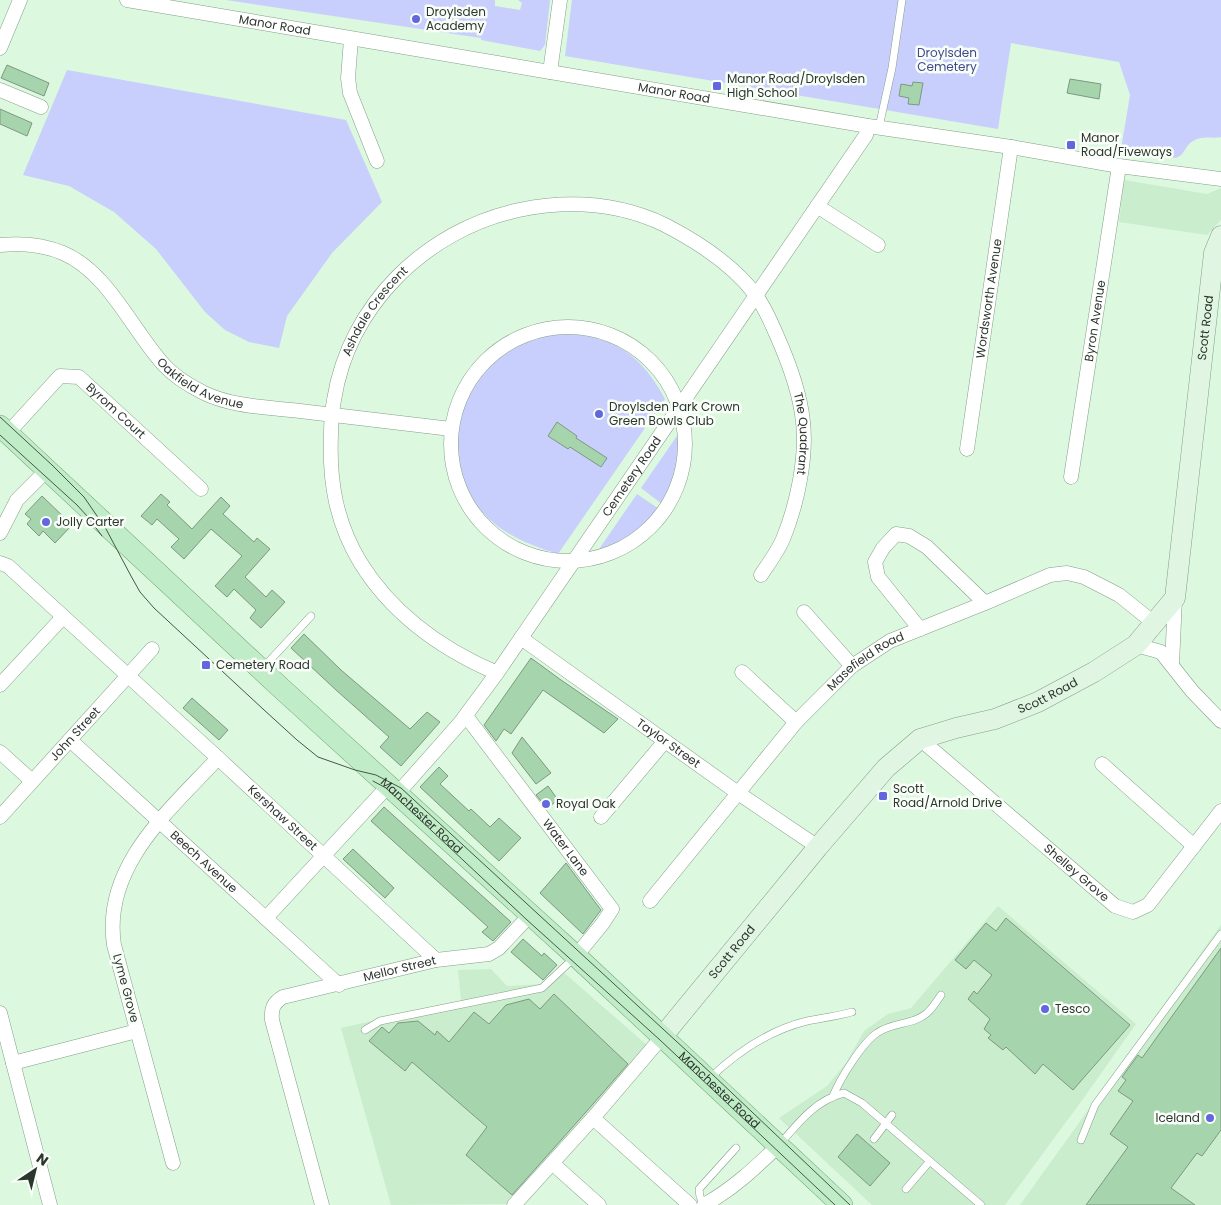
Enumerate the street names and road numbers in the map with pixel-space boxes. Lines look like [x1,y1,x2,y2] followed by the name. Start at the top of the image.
[238,10,312,39] street label: Manor Road
[637,78,712,107] street label: Manor Road
[971,238,1006,359] street label: Wordsworth Avenue
[338,262,411,358] street label: Ashdale Crescent
[1080,279,1109,363] street label: Byron Avenue
[1193,294,1217,361] street label: Scott Road
[153,354,245,412] street label: Oakfield Avenue
[83,379,150,442] street label: Byrom Court
[790,390,813,476] street label: The Quadrant
[598,433,665,520] street label: Cemetery Road
[823,627,906,694] street label: Masefield Road
[1015,673,1081,717] street label: Scott Road
[46,703,104,764] street label: John Street
[633,714,704,771] street label: Taylor Street
[377,773,467,857] street label: Manchester Road
[244,781,321,854] street label: Kershaw Street
[539,815,593,879] street label: Water Lane
[167,826,242,897] street label: Beech Avenue
[1040,840,1113,905] street label: Shelley Grove
[704,921,759,982] street label: Scott Road
[361,951,438,985] street label: Mellor Street
[109,952,144,1024] street label: Lyme Grove
[675,1047,764,1132] street label: Manchester Road

